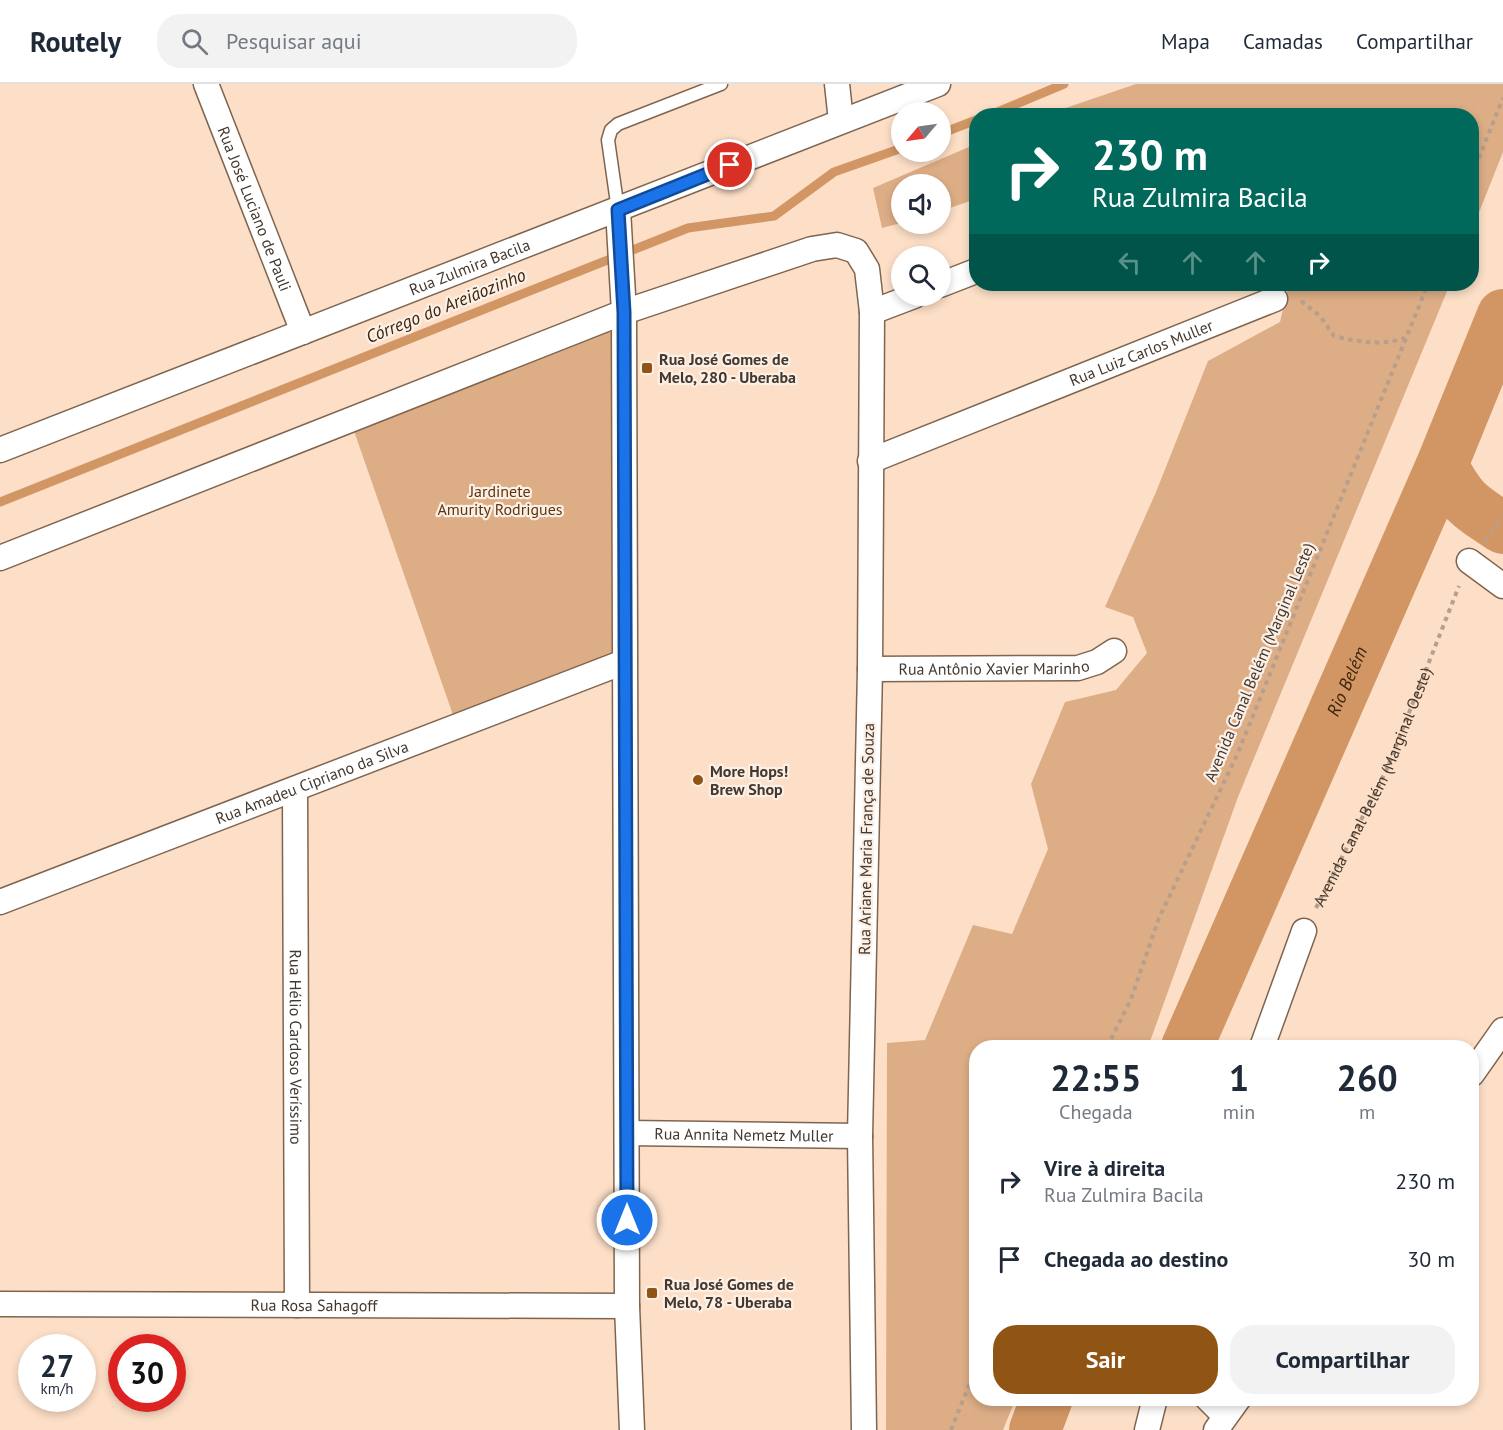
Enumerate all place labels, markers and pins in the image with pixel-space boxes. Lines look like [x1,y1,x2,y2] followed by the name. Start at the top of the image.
[704,139,755,190] pin
[659,349,796,387] place label: Rua José Gomes de Melo, 280 - Uberaba
[640,361,654,375] marker: Rua José Gomes de Melo, 280 - Uberaba
[710,761,788,799] place label: More Hops! Brew Shop
[691,773,705,787] marker: More Hops! Brew Shop
[664,1274,794,1312] place label: Rua José Gomes de Melo, 78 - Uberaba
[645,1286,659,1300] marker: Rua José Gomes de Melo, 78 - Uberaba

